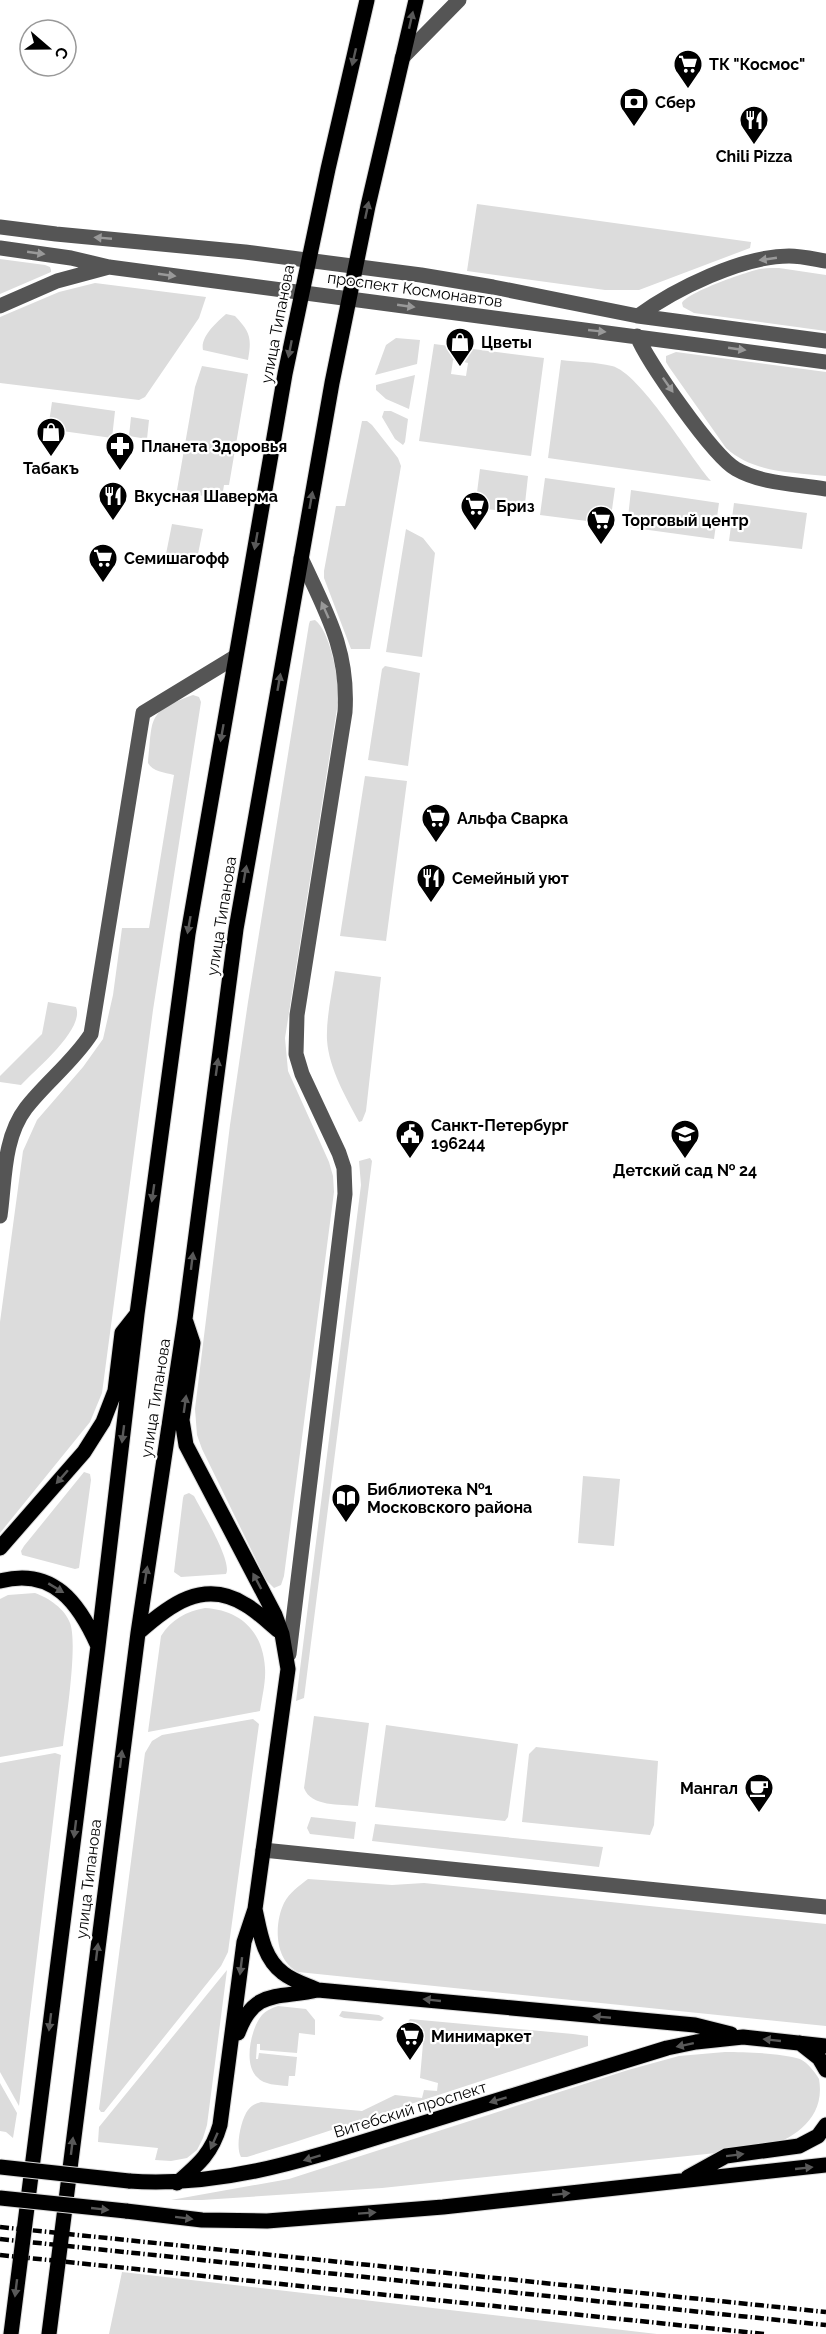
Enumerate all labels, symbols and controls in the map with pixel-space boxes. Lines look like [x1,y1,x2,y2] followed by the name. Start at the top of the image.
[407,11,417,29] one-way arrow
[18,18,78,78] north arrow
[51,45,72,61] text: С
[348,48,358,66] one-way arrow
[672,48,704,90] supermarket icon: ТК "Космос"
[709,55,805,74] place label: ТК "Космос"
[618,86,650,128] bank icon: Сбер
[655,93,696,112] place label: Сбер
[738,104,770,146] restaurant icon: Chili Pizza
[716,147,792,166] place label: Chili Pizza
[363,200,372,219] one-way arrow
[94,234,113,243] one-way arrow
[26,248,45,257] one-way arrow
[758,254,777,263] one-way arrow
[257,263,298,385] street label: улица Типанова
[326,268,504,311] street label: проспект Космонавтов
[157,270,176,279] one-way arrow
[397,302,416,311] one-way arrow
[444,326,476,368] shop icon: Цветы
[588,327,607,336] one-way arrow
[481,333,532,352] place label: Цветы
[285,339,294,358] one-way arrow
[728,345,747,354] one-way arrow
[662,377,674,393] one-way arrow
[35,416,67,458] shop icon: Табакъ
[104,430,136,472] pharmacy icon: Планета Здоровья
[141,437,287,456] place label: Планета Здоровья
[23,459,79,478] place label: Табакъ
[97,480,129,522] restaurant icon: Вкусная Шаверма
[134,487,278,506] place label: Вкусная Шаверма
[307,490,316,509] one-way arrow
[459,490,491,532] supermarket icon: Бриз
[496,497,535,516] place label: Бриз
[585,504,617,546] supermarket icon: Торговый центр
[622,511,749,530] place label: Торговый центр
[251,531,260,550] one-way arrow
[87,542,119,584] supermarket icon: Семишагофф
[124,549,229,568] place label: Семишагофф
[320,601,329,618] one-way arrow
[275,673,284,692] one-way arrow
[218,723,227,742] one-way arrow
[420,802,452,844] supermarket icon: Альфа Сварка
[457,809,568,828] place label: Альфа Сварка
[203,855,240,977] street label: улица Типанова
[415,862,447,904] restaurant icon: Семейный уют
[241,865,250,884] one-way arrow
[452,869,569,888] place label: Семейный уют
[185,915,194,934] one-way arrow
[212,1058,221,1077] one-way arrow
[431,1116,569,1153] place label: Санкт-Петербург 196244
[394,1118,426,1160] public building icon: Санкт-Петербург 196244
[669,1118,701,1160] school or university icon: Детский сад № 24
[613,1161,757,1180] place label: Детский сад № 24
[148,1184,157,1203] one-way arrow
[187,1251,197,1270] one-way arrow
[137,1337,174,1459] street label: улица Типанова
[180,1394,189,1413] one-way arrow
[118,1425,127,1444] one-way arrow
[56,1469,69,1484] one-way arrow
[367,1480,532,1517] place label: Библиотека №1 Московского района
[330,1482,362,1524] library icon: Библиотека №1 Московского района
[142,1565,151,1584] one-way arrow
[252,1572,262,1589] one-way arrow
[48,1583,64,1594] one-way arrow
[117,1749,126,1768] one-way arrow
[743,1772,775,1814] cafe icon: Мангал
[680,1779,738,1798] place label: Мангал
[72,1818,105,1940] street label: улица Типанова
[70,1819,79,1838] one-way arrow
[92,1943,101,1962] one-way arrow
[236,1956,246,1975] one-way arrow
[422,1995,441,2005] one-way arrow
[593,2012,612,2022] one-way arrow
[45,2013,55,2032] one-way arrow
[394,2020,426,2062] supermarket icon: Минимаркет
[431,2027,531,2046] place label: Минимаркет
[762,2035,781,2045] one-way arrow
[676,2040,694,2050] one-way arrow
[331,2077,489,2142] street label: Витебский проспект
[489,2096,507,2105] one-way arrow
[209,2133,219,2151] one-way arrow
[67,2136,77,2155] one-way arrow
[726,2151,745,2160] one-way arrow
[303,2154,321,2163] one-way arrow
[794,2163,813,2173] one-way arrow
[551,2189,570,2199] one-way arrow
[91,2204,110,2213] one-way arrow
[357,2208,376,2218] one-way arrow
[175,2213,194,2223] one-way arrow
[12,2279,21,2298] one-way arrow

